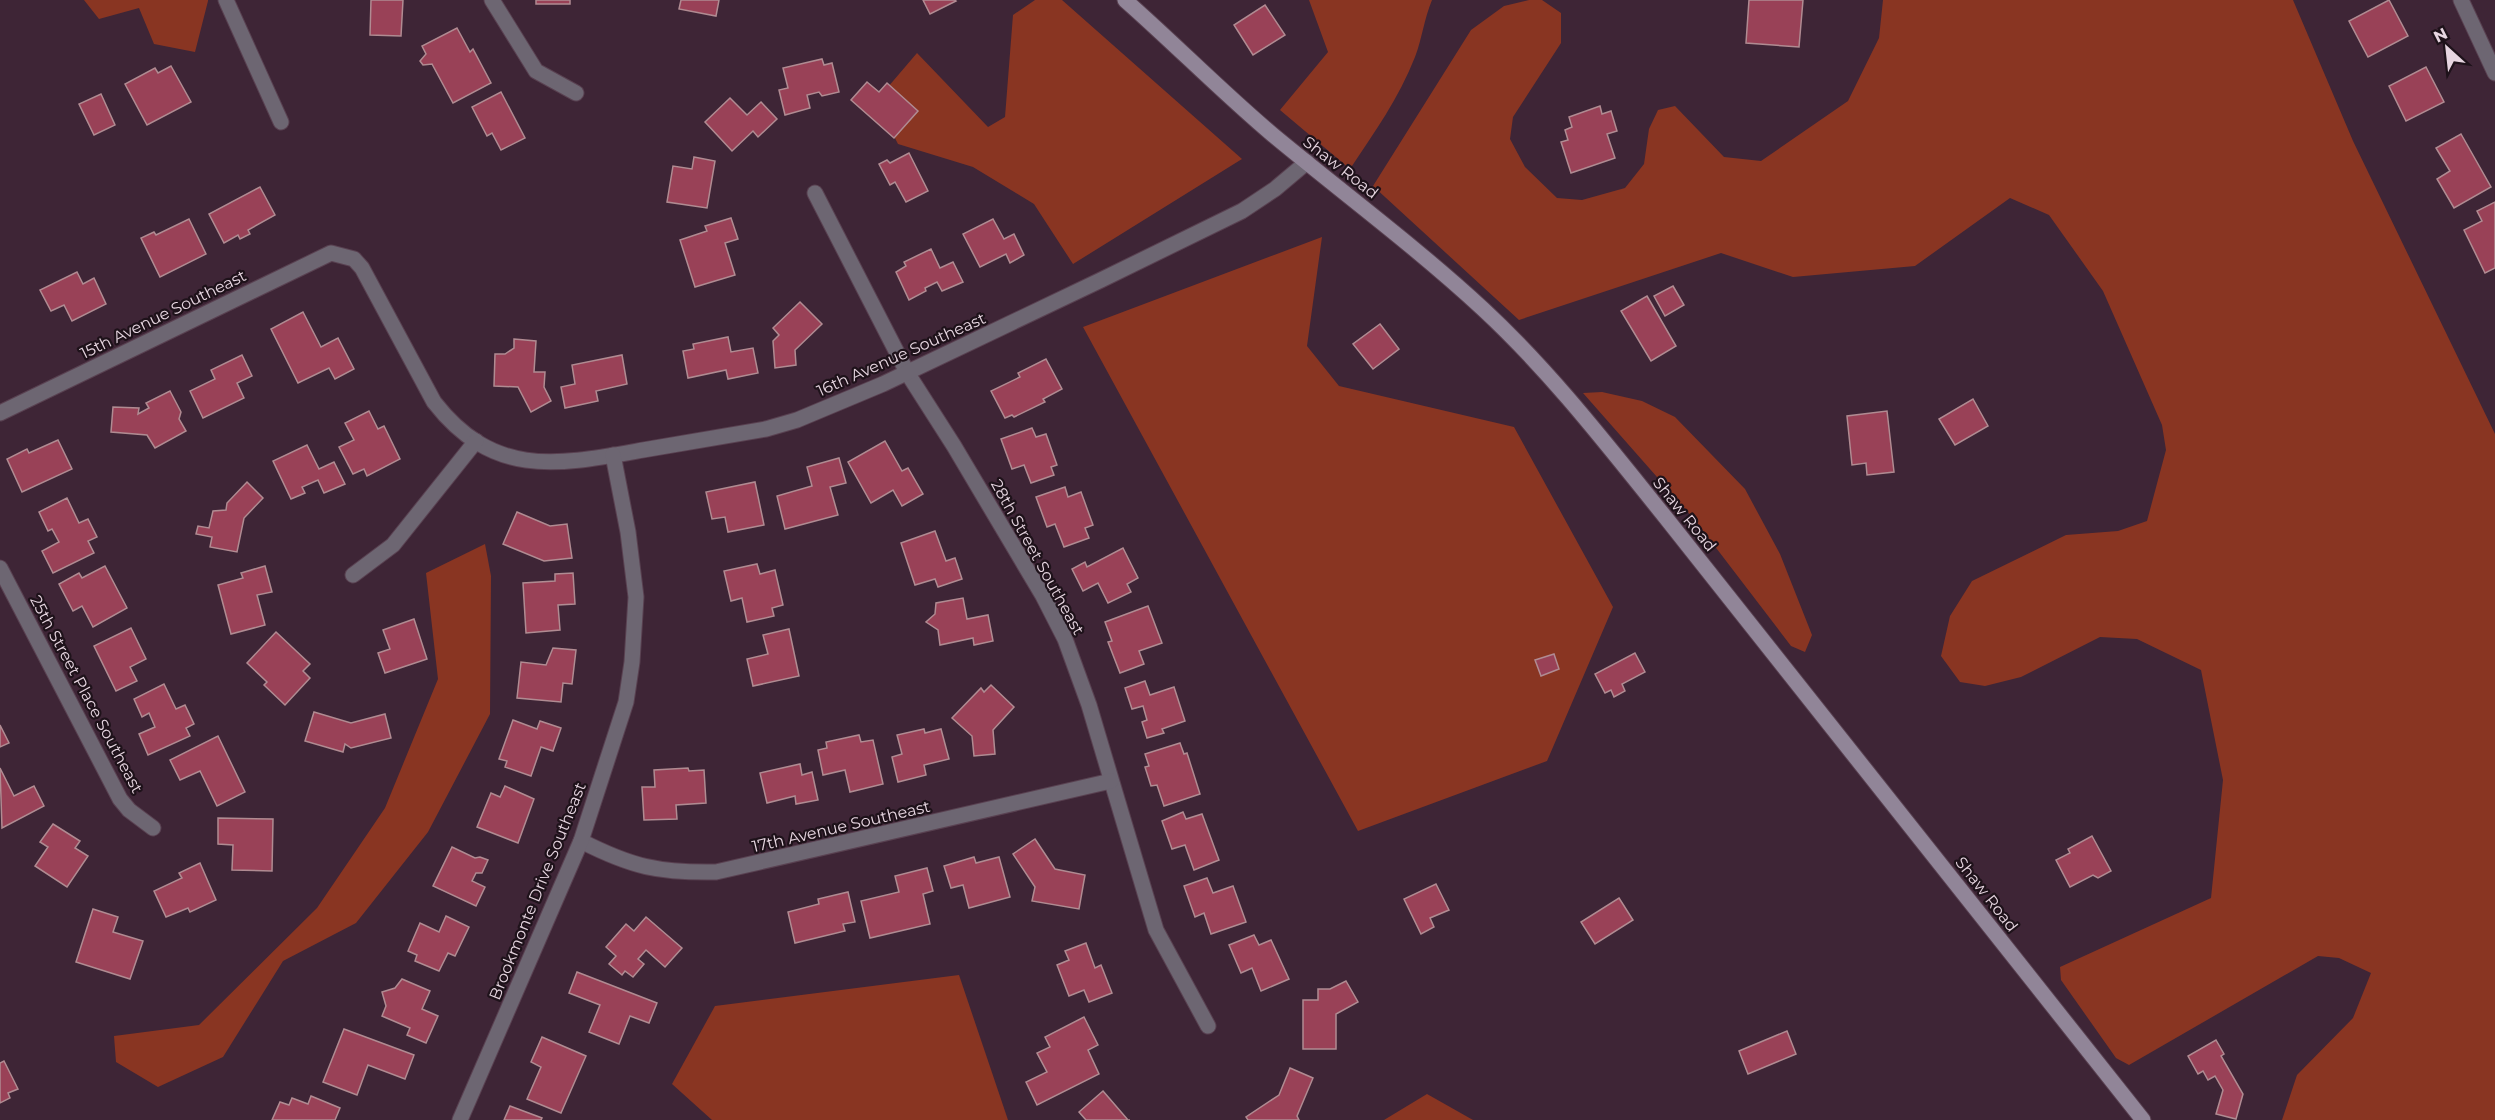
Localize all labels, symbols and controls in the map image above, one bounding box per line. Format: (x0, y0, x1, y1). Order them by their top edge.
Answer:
north arrow (2417, 18, 2477, 78)
text: N (2430, 24, 2450, 46)
street label: Shaw Road (1299, 132, 1382, 203)
street label: 15th Avenue Southeast (77, 266, 250, 363)
street label: 16th Avenue Southeast (814, 308, 989, 400)
street label: Shaw Road (1649, 473, 1720, 555)
street label: 28th Street Southeast (987, 476, 1088, 639)
street label: 25th Street Place Southeast (26, 592, 147, 797)
street label: Brookmonte Drive Southeast (485, 779, 590, 1003)
street label: 17th Avenue Southeast (750, 797, 932, 856)
street label: Shaw Road (1951, 853, 2022, 936)

